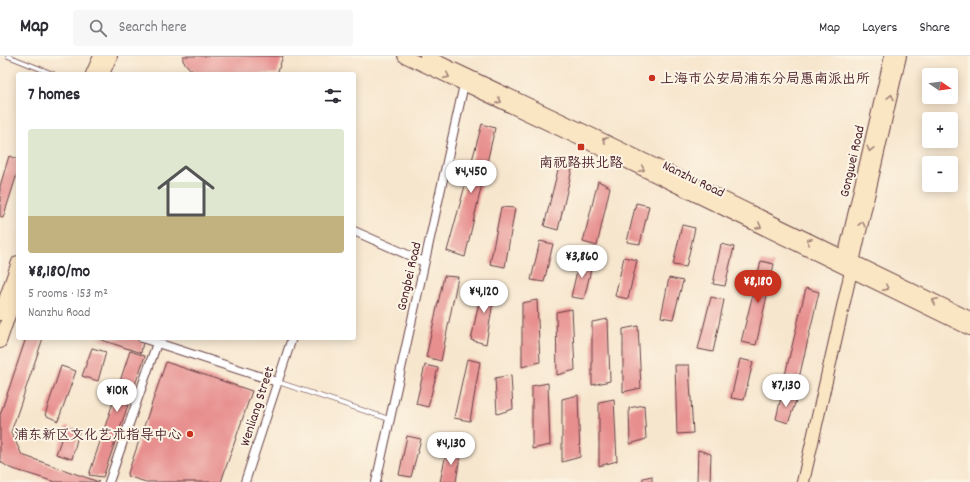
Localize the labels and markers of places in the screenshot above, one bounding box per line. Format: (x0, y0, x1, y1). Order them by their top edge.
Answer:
place label: 上海市公安局浦东分局惠南派出所 (660, 70, 870, 90)
marker: 上海市公安局浦东分局惠南派出所 (647, 73, 657, 83)
marker: 南祝路拱北路 (576, 142, 586, 152)
place label: 南祝路拱北路 (539, 154, 623, 174)
pin: ¥4,450 (438, 160, 504, 194)
pin: ¥3,860 (549, 245, 615, 279)
pin: ¥8,180 (725, 270, 791, 304)
pin: ¥4,120 (451, 280, 517, 314)
pin: ¥7,130 (753, 374, 819, 408)
pin: ¥10K (93, 379, 141, 413)
place label: 浦东新区文化艺术指导中心 (14, 426, 182, 446)
marker: 浦东新区文化艺术指导中心 (185, 429, 195, 439)
pin: ¥4,130 (418, 432, 484, 466)

